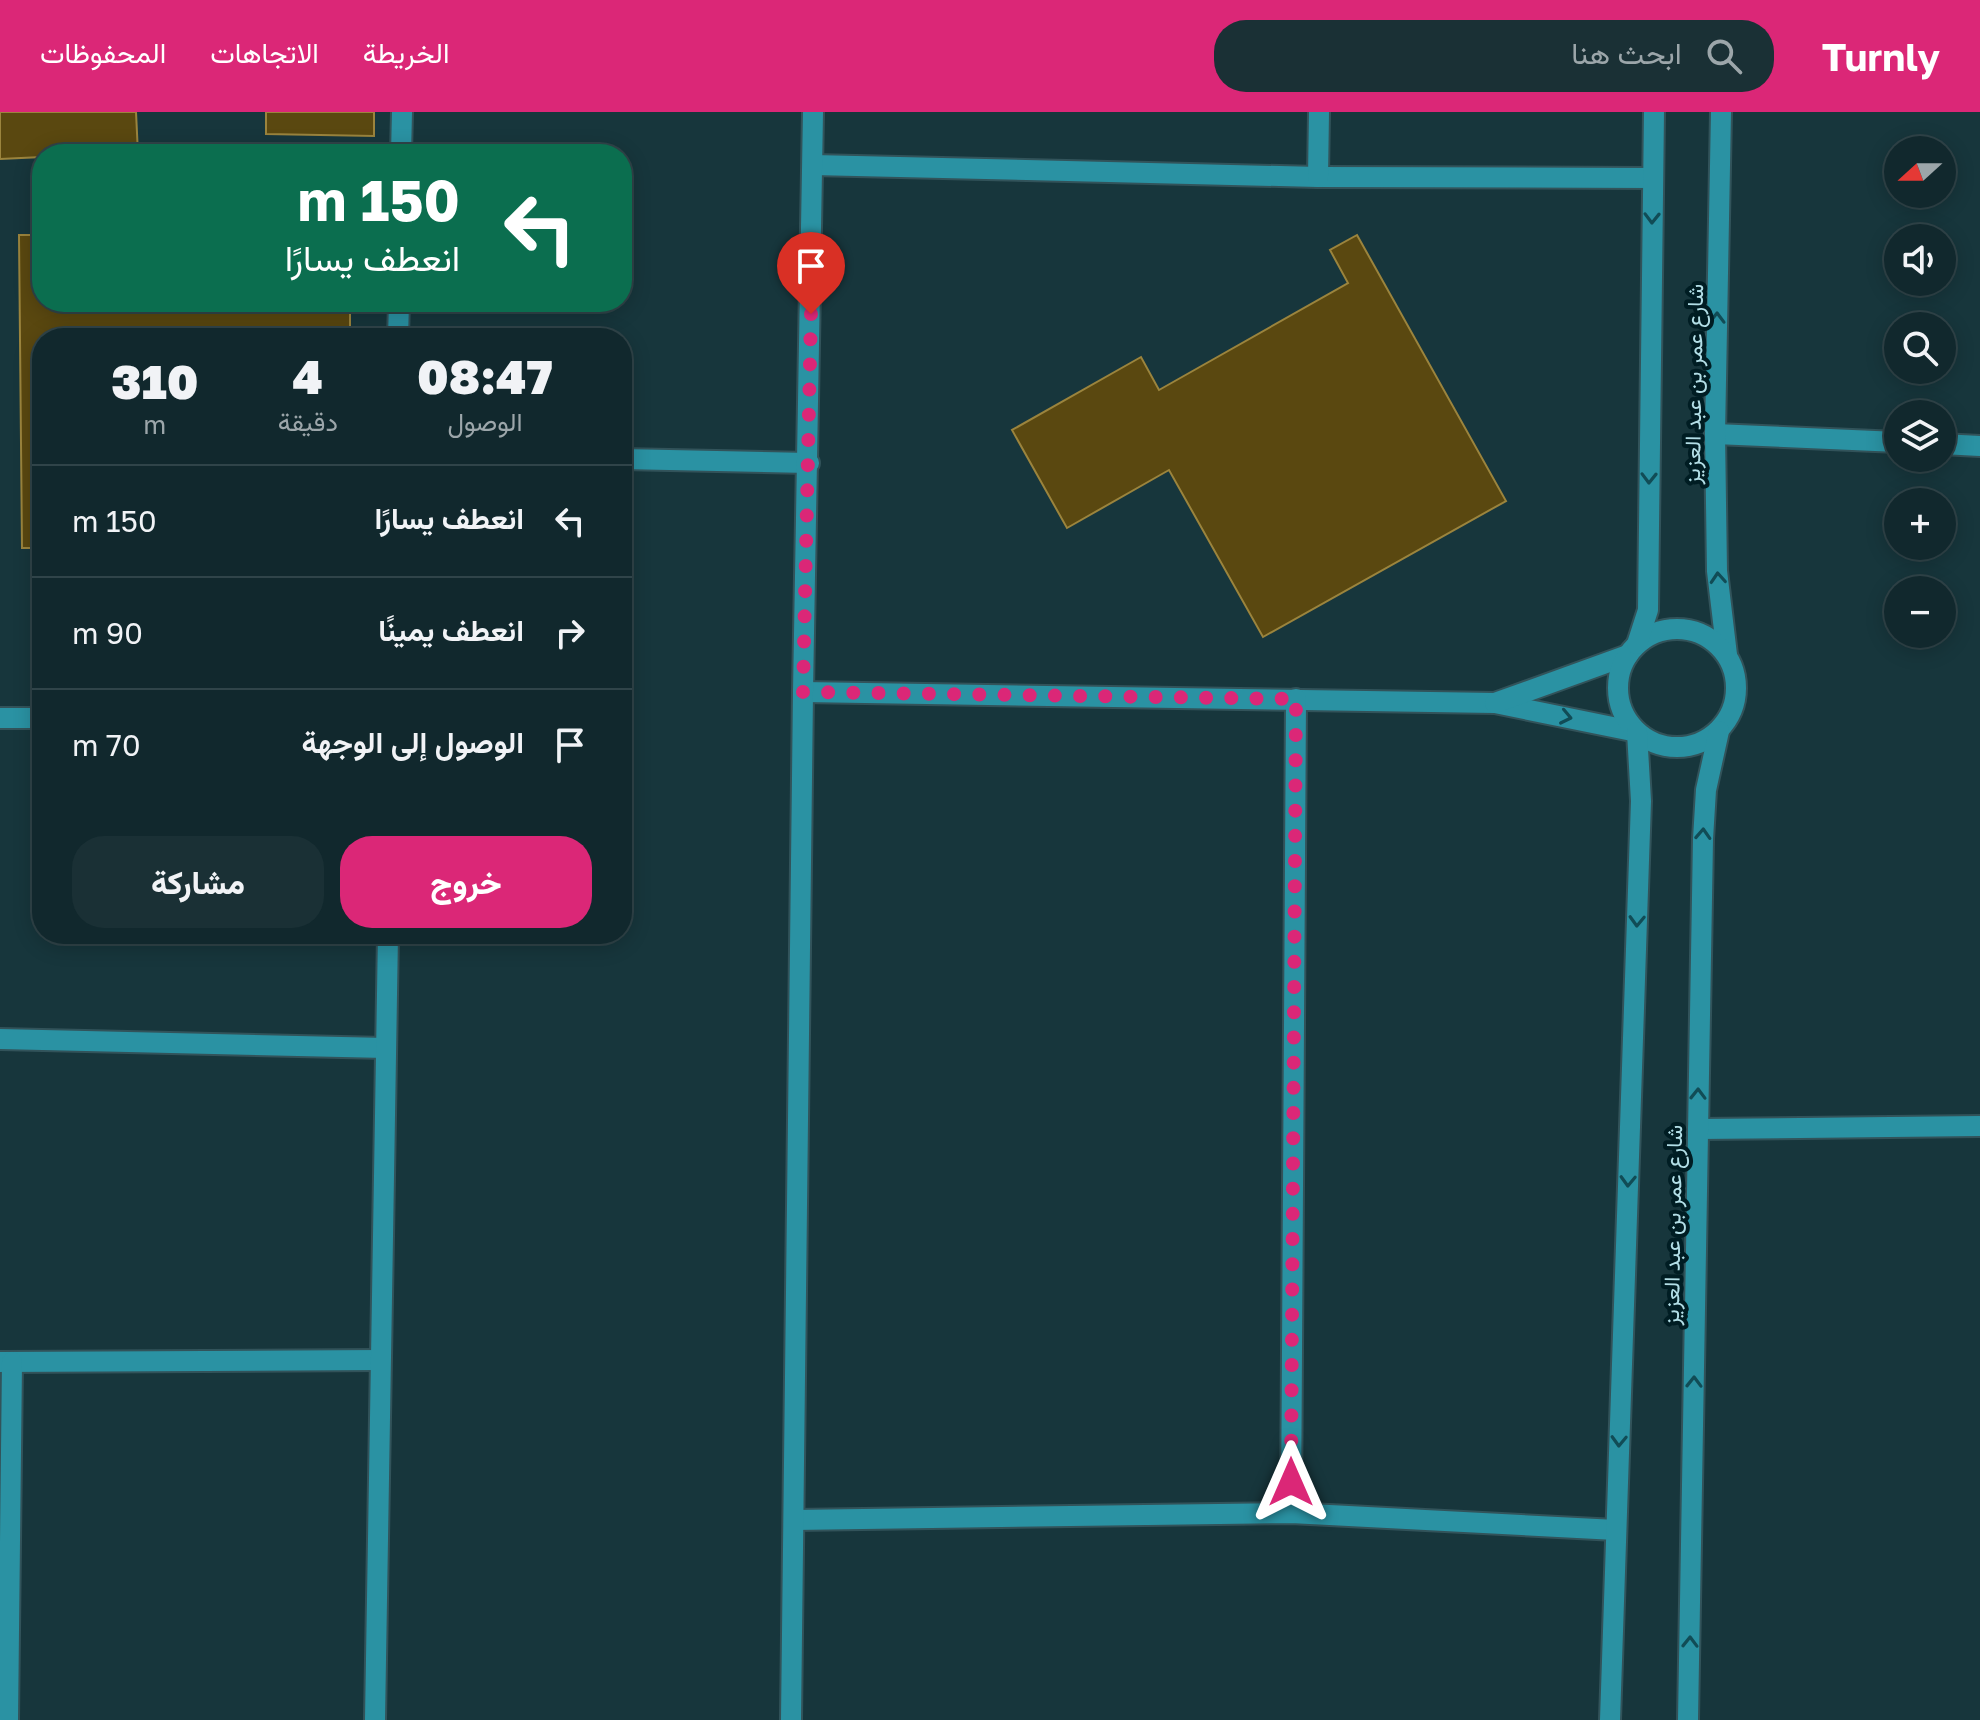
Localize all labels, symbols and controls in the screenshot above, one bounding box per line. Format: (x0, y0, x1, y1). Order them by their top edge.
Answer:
search box (1214, 20, 1774, 92)
icon: search (1702, 34, 1746, 78)
text: Turnly (1822, 34, 1940, 79)
text: ابحث هنا (1571, 35, 1682, 71)
text: المحفوظات (40, 36, 166, 69)
text: الاتجاهات (210, 36, 319, 69)
text: الخريطة (363, 36, 449, 69)
north arrow (1884, 136, 1956, 208)
map controls (1884, 136, 1956, 648)
text: 150 m (298, 166, 460, 233)
icon: left (488, 176, 592, 280)
one-way arrow (1643, 212, 1661, 225)
button: sound (1884, 224, 1956, 296)
pin (777, 232, 845, 314)
text: انعطف يسارًا (285, 236, 460, 279)
icon: arrive (789, 244, 833, 288)
street label: شارع عمر بن عبد العزيز (1678, 283, 1710, 486)
one-way arrow (1709, 311, 1726, 324)
button: search (1884, 312, 1956, 384)
text: 4 (293, 347, 323, 405)
text: 08:47 (417, 347, 553, 405)
text: 310 (111, 352, 199, 410)
button: layers (1884, 400, 1956, 472)
text: دقيقة (278, 406, 338, 437)
text: الوصول (447, 406, 522, 437)
text: m (143, 409, 166, 440)
one-way arrow (1641, 472, 1658, 485)
button: + (1884, 488, 1956, 560)
icon: left (548, 499, 592, 543)
text: انعطف يسارًا (375, 500, 524, 536)
text: 150 m (72, 503, 157, 539)
one-way arrow (1710, 571, 1727, 584)
button: − (1884, 576, 1956, 648)
icon: right (548, 611, 592, 655)
text: انعطف يمينًا (378, 612, 524, 648)
text: 90 m (72, 615, 143, 651)
one-way arrow (1559, 707, 1573, 724)
icon: arrive (548, 723, 592, 767)
text: الوصول إلى الوجهة (302, 724, 524, 760)
text: 70 m (72, 727, 141, 763)
one-way arrow (1695, 827, 1712, 840)
button: مشاركة (72, 836, 324, 928)
button: خروج (340, 836, 592, 928)
one-way arrow (1629, 915, 1646, 928)
one-way arrow (1690, 1087, 1707, 1100)
street label: شارع عمر بن عبد العزيز (1657, 1124, 1689, 1327)
one-way arrow (1619, 1175, 1636, 1188)
one-way arrow (1685, 1375, 1703, 1388)
one-way arrow (1610, 1435, 1627, 1448)
position arrow (1249, 1440, 1333, 1524)
one-way arrow (1681, 1635, 1698, 1648)

